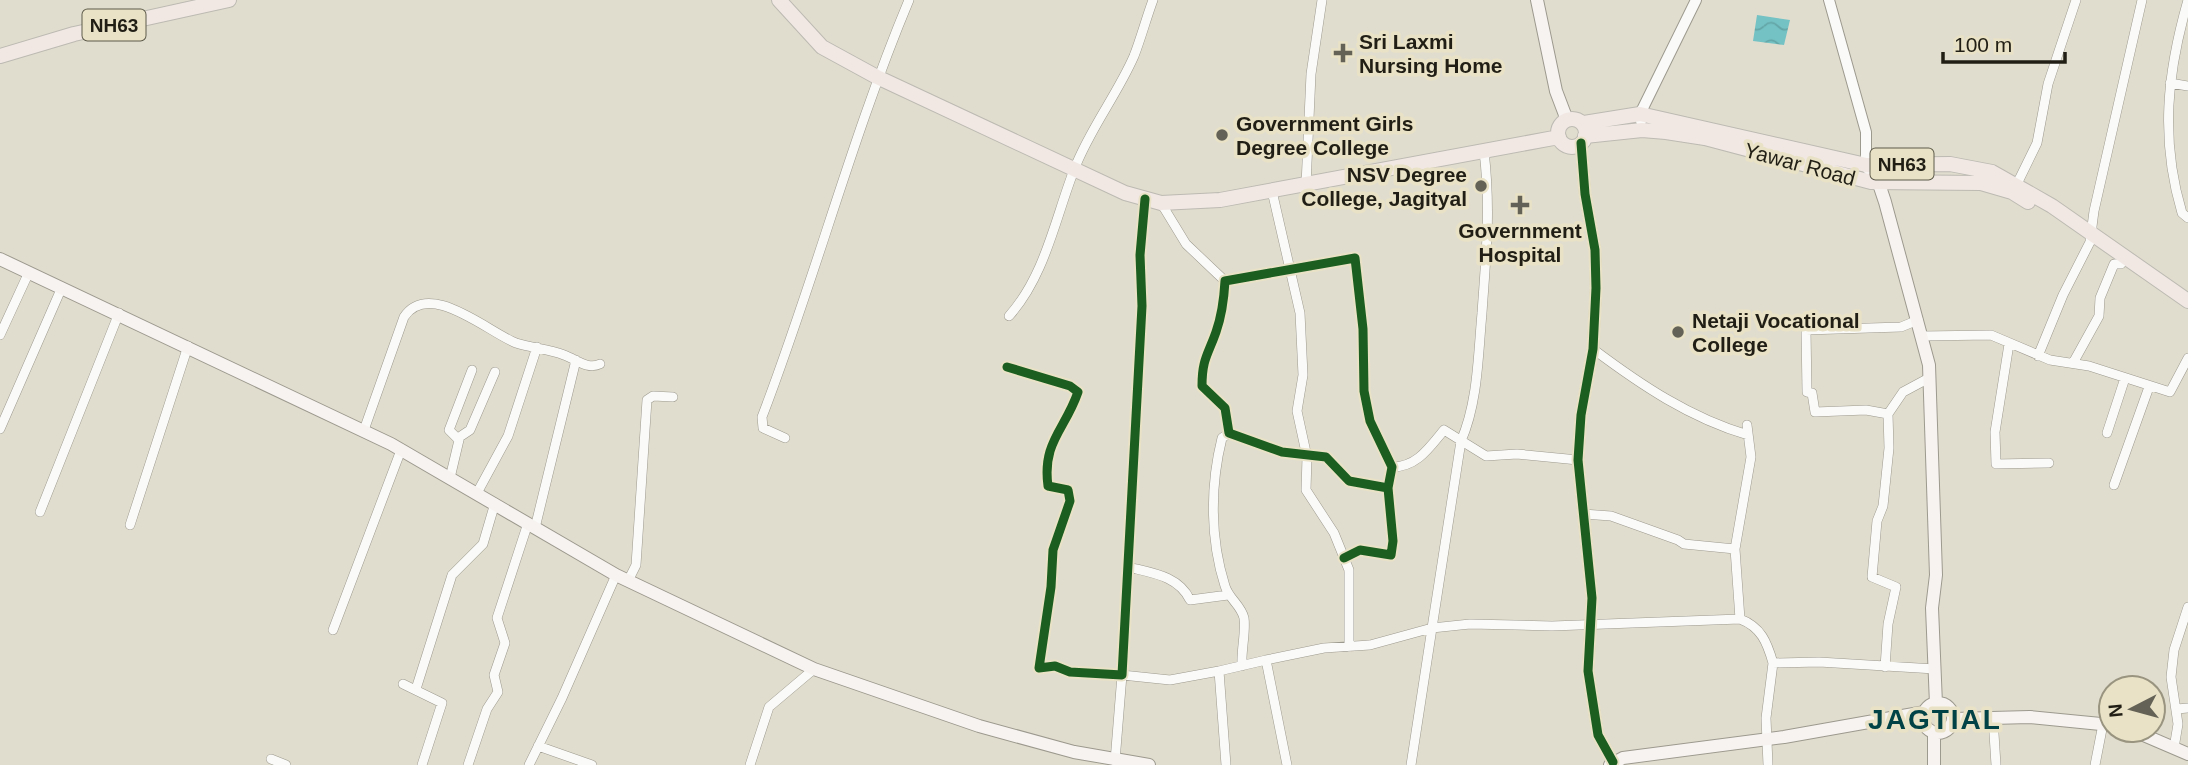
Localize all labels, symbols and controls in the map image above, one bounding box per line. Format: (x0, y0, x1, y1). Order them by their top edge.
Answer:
road number: NH63 (82, 10, 146, 41)
scale bar (1943, 21, 2066, 65)
place label: Sri Laxmi Nursing Home (1359, 30, 1503, 77)
text: 100 m (1954, 33, 2012, 56)
marker: Sri Laxmi Nursing Home (1333, 43, 1353, 63)
place label: Government Girls Degree College (1236, 112, 1413, 159)
marker: Government Girls Degree College (1214, 127, 1230, 143)
street label: Yawar Road (1742, 138, 1858, 190)
road number: NH63 (1870, 148, 1934, 180)
place label: NSV Degree College, Jagityal (1301, 163, 1467, 210)
marker: NSV Degree College, Jagityal (1473, 178, 1489, 194)
marker: Government Hospital (1510, 195, 1530, 215)
place label: Government Hospital (1458, 219, 1582, 266)
place label: Netaji Vocational College (1692, 309, 1860, 356)
marker: Netaji Vocational College (1670, 324, 1686, 340)
north arrow (2097, 674, 2167, 744)
text: N (2104, 703, 2127, 719)
district label: JAGTIAL (1868, 704, 2002, 735)

